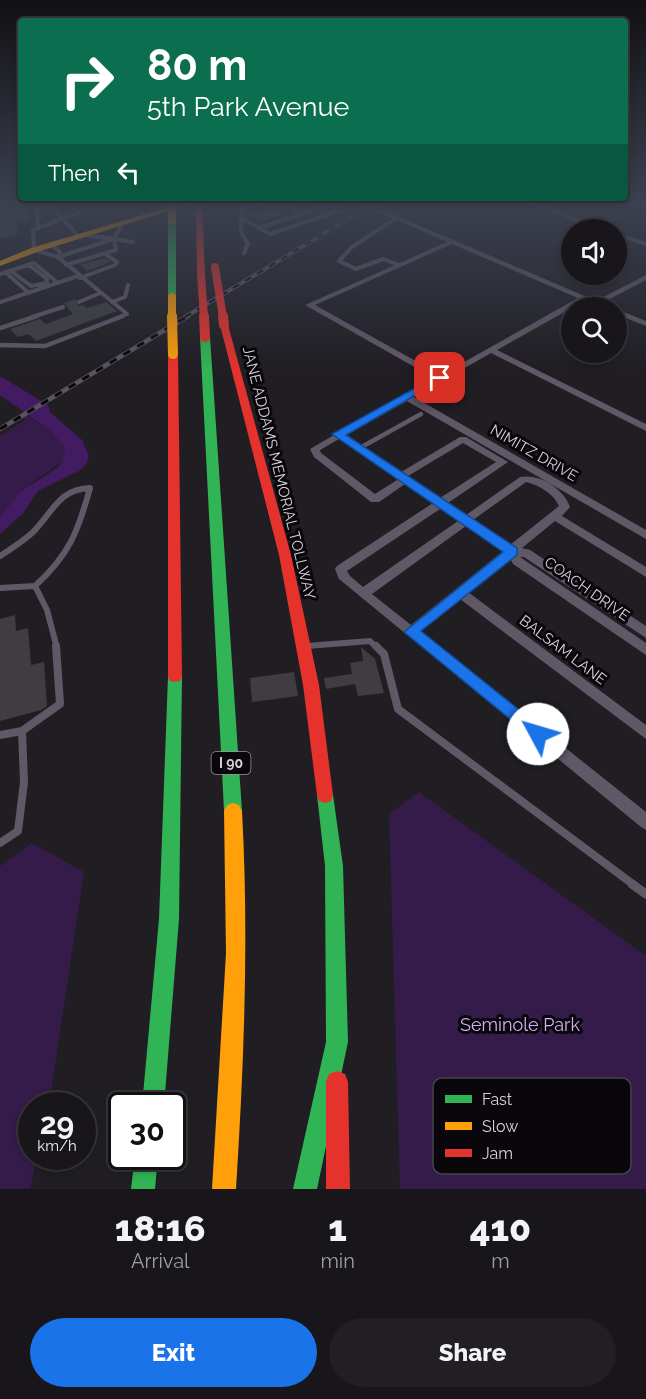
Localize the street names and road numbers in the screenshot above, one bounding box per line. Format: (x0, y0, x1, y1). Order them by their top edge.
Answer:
street label: JANE ADDAMS MEMORIAL TOLLWAY (239, 345, 319, 602)
street label: NIMITZ DRIVE (487, 421, 581, 485)
street label: COACH DRIVE (541, 553, 633, 625)
street label: BALSAM LANE (516, 611, 610, 689)
road number: I 90 (212, 752, 250, 774)

